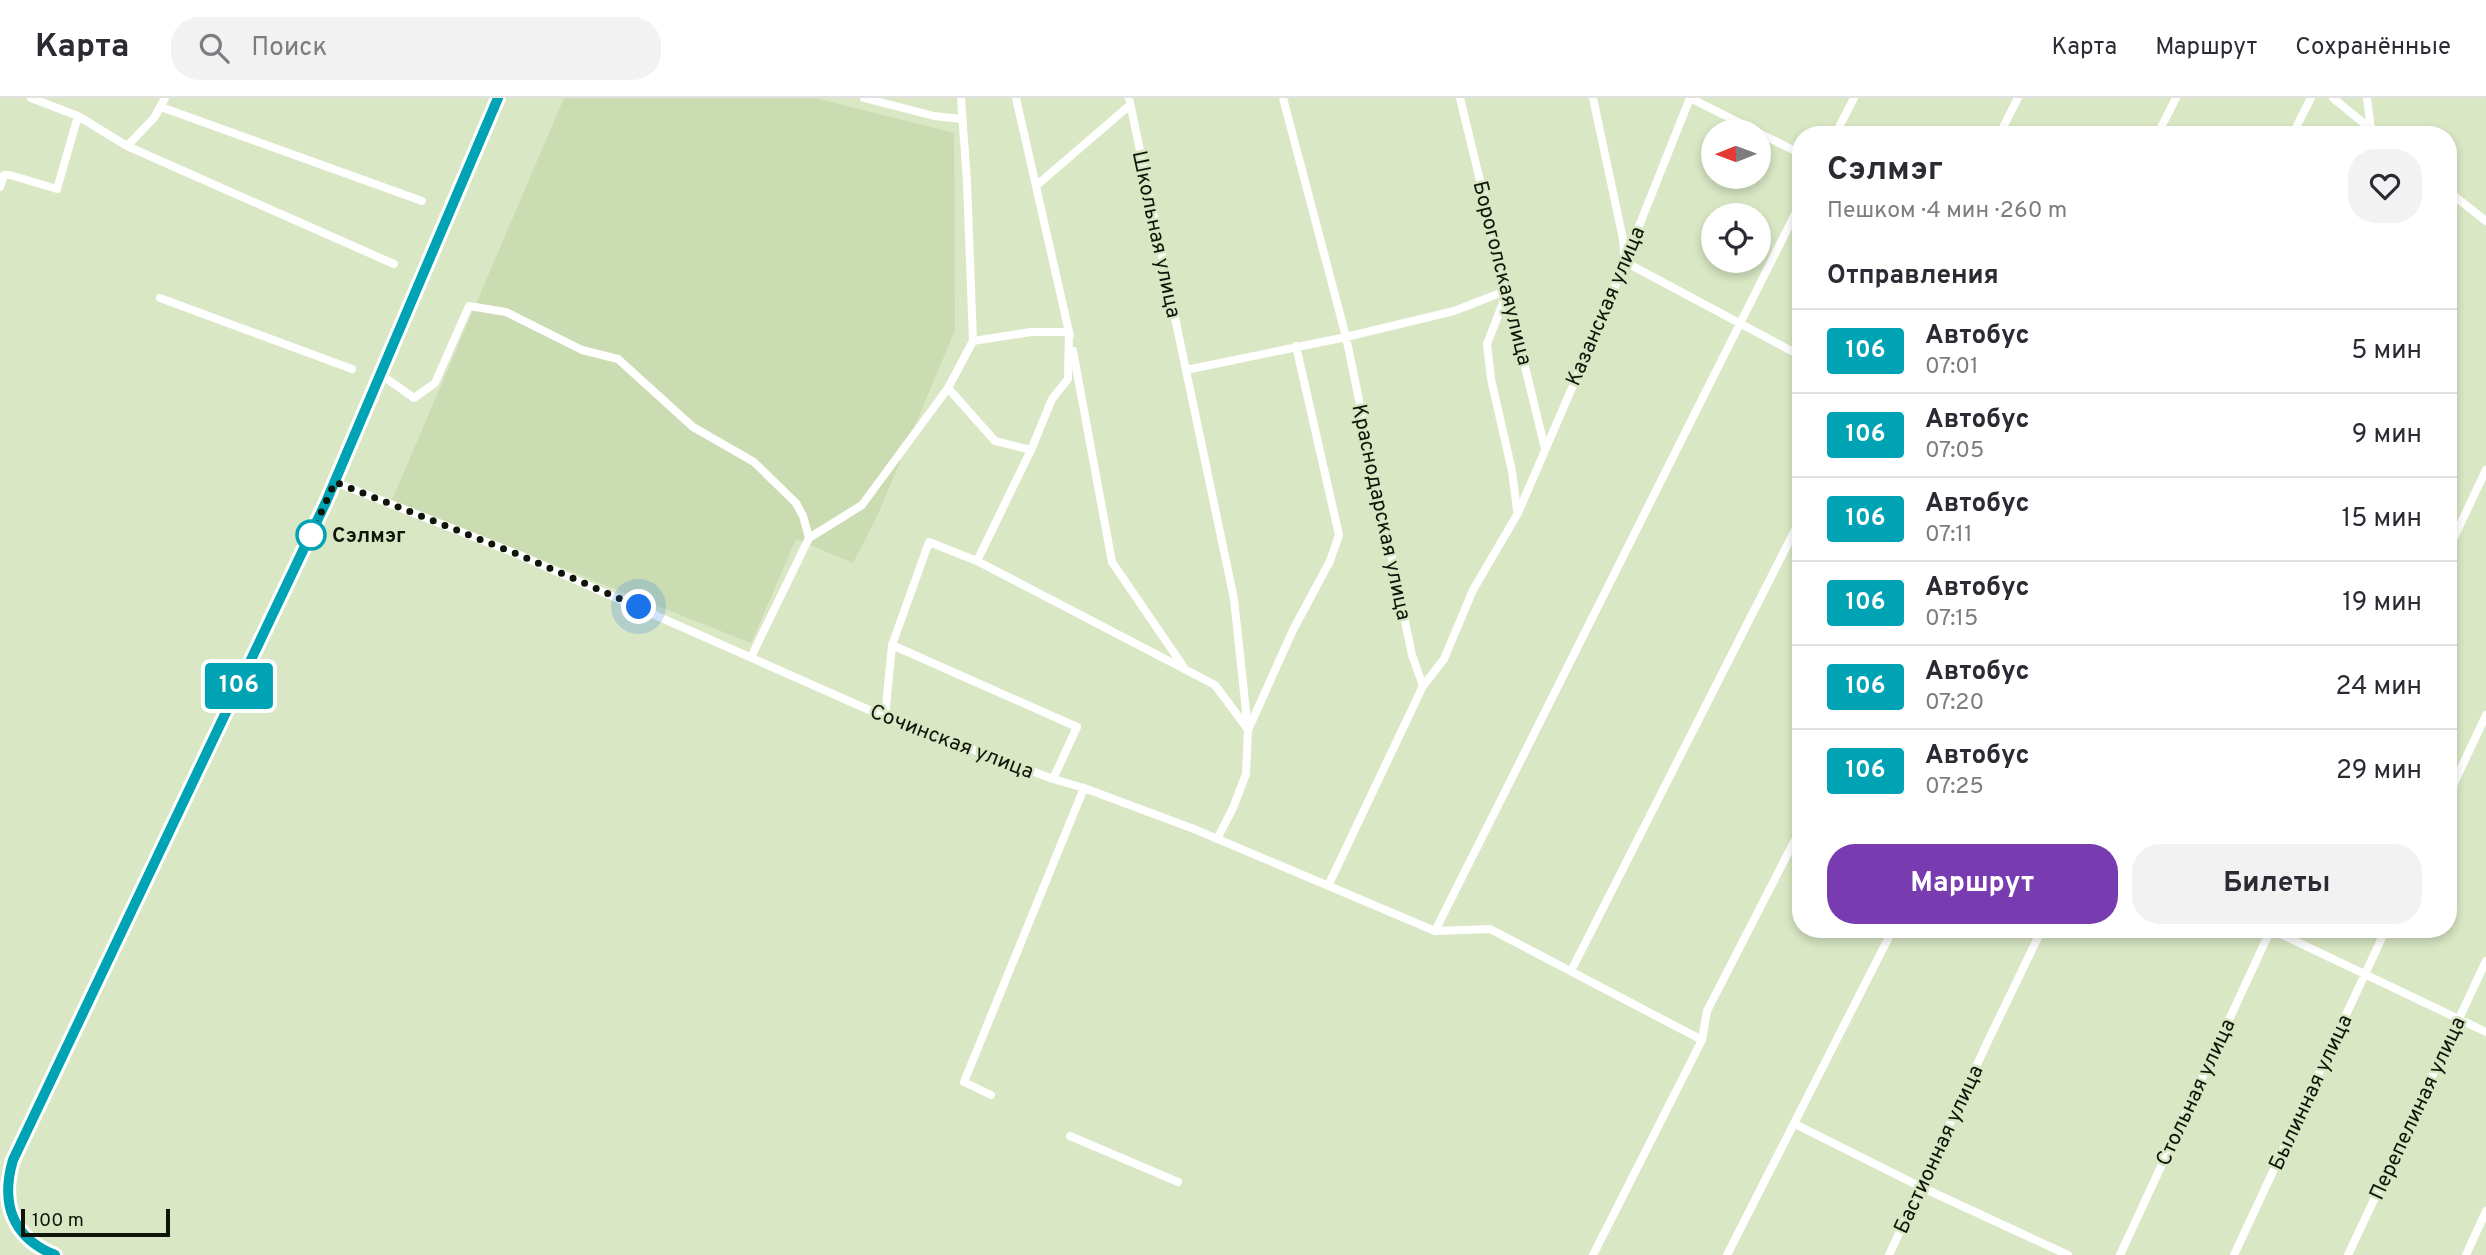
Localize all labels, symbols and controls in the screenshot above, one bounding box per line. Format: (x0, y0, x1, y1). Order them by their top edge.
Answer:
search box (171, 17, 661, 80)
text: Карта (35, 27, 129, 69)
icon: search (195, 29, 233, 67)
text: Поиск (251, 32, 327, 65)
text: Карта (2051, 33, 2117, 63)
text: Маршрут (2155, 33, 2257, 63)
text: Сохранённые (2295, 33, 2451, 63)
north arrow (1701, 119, 1771, 189)
map controls (1701, 119, 1771, 273)
street label: Школьная улица (1125, 148, 1186, 320)
button: heart (2348, 149, 2422, 223)
text: Сэлмэг (1827, 150, 1943, 192)
street label: Бороголскаяулица (1466, 178, 1538, 368)
text: Пешком · 4 мин · 260 m (1827, 197, 2067, 226)
button: locate (1701, 203, 1771, 273)
street label: Казанская улица (1561, 223, 1652, 390)
text: Отправления (1827, 260, 1999, 293)
text: Автобус (1925, 320, 2030, 353)
text: 5 мин (2351, 335, 2422, 368)
text: 106 (1845, 336, 1886, 366)
text: 07:01 (1925, 353, 1979, 382)
street label: Краснодарская улица (1344, 402, 1417, 623)
text: Автобус (1925, 404, 2030, 437)
text: 9 мин (2352, 419, 2422, 452)
text: 106 (1845, 420, 1886, 450)
text: 07:05 (1925, 437, 1984, 466)
text: Автобус (1925, 488, 2030, 521)
text: 15 мин (2342, 503, 2422, 536)
text: 106 (1845, 504, 1886, 534)
marker: Сэлмэг (296, 520, 326, 550)
text: 07:11 (1925, 521, 1973, 550)
place label: Сэлмэг (332, 523, 406, 550)
text: Автобус (1925, 572, 2030, 605)
text: 19 мин (2342, 587, 2422, 620)
text: 106 (1845, 588, 1886, 618)
your location (621, 589, 656, 624)
text: 07:15 (1925, 605, 1978, 634)
text: Автобус (1925, 656, 2030, 689)
line badge: 106 (199, 663, 279, 709)
text: 106 (219, 671, 259, 701)
text: 24 мин (2336, 671, 2422, 704)
text: 106 (1845, 672, 1886, 702)
text: 07:20 (1925, 689, 1984, 718)
street label: Сочинская улица (866, 699, 1037, 786)
text: Автобус (1925, 740, 2030, 773)
text: 29 мин (2336, 755, 2422, 788)
text: 106 (1845, 756, 1886, 786)
text: 07:25 (1925, 773, 1984, 802)
button: Маршрут (1827, 844, 2118, 924)
button: Билеты (2132, 844, 2422, 924)
street label: Былинная улица (2263, 1010, 2359, 1175)
street label: Перепелиная улица (2364, 1013, 2473, 1205)
street label: Стольная улица (2150, 1015, 2242, 1171)
street label: Бастионная улица (1888, 1061, 1990, 1238)
scale bar (21, 1206, 170, 1238)
text: 100 m (32, 1209, 84, 1233)

